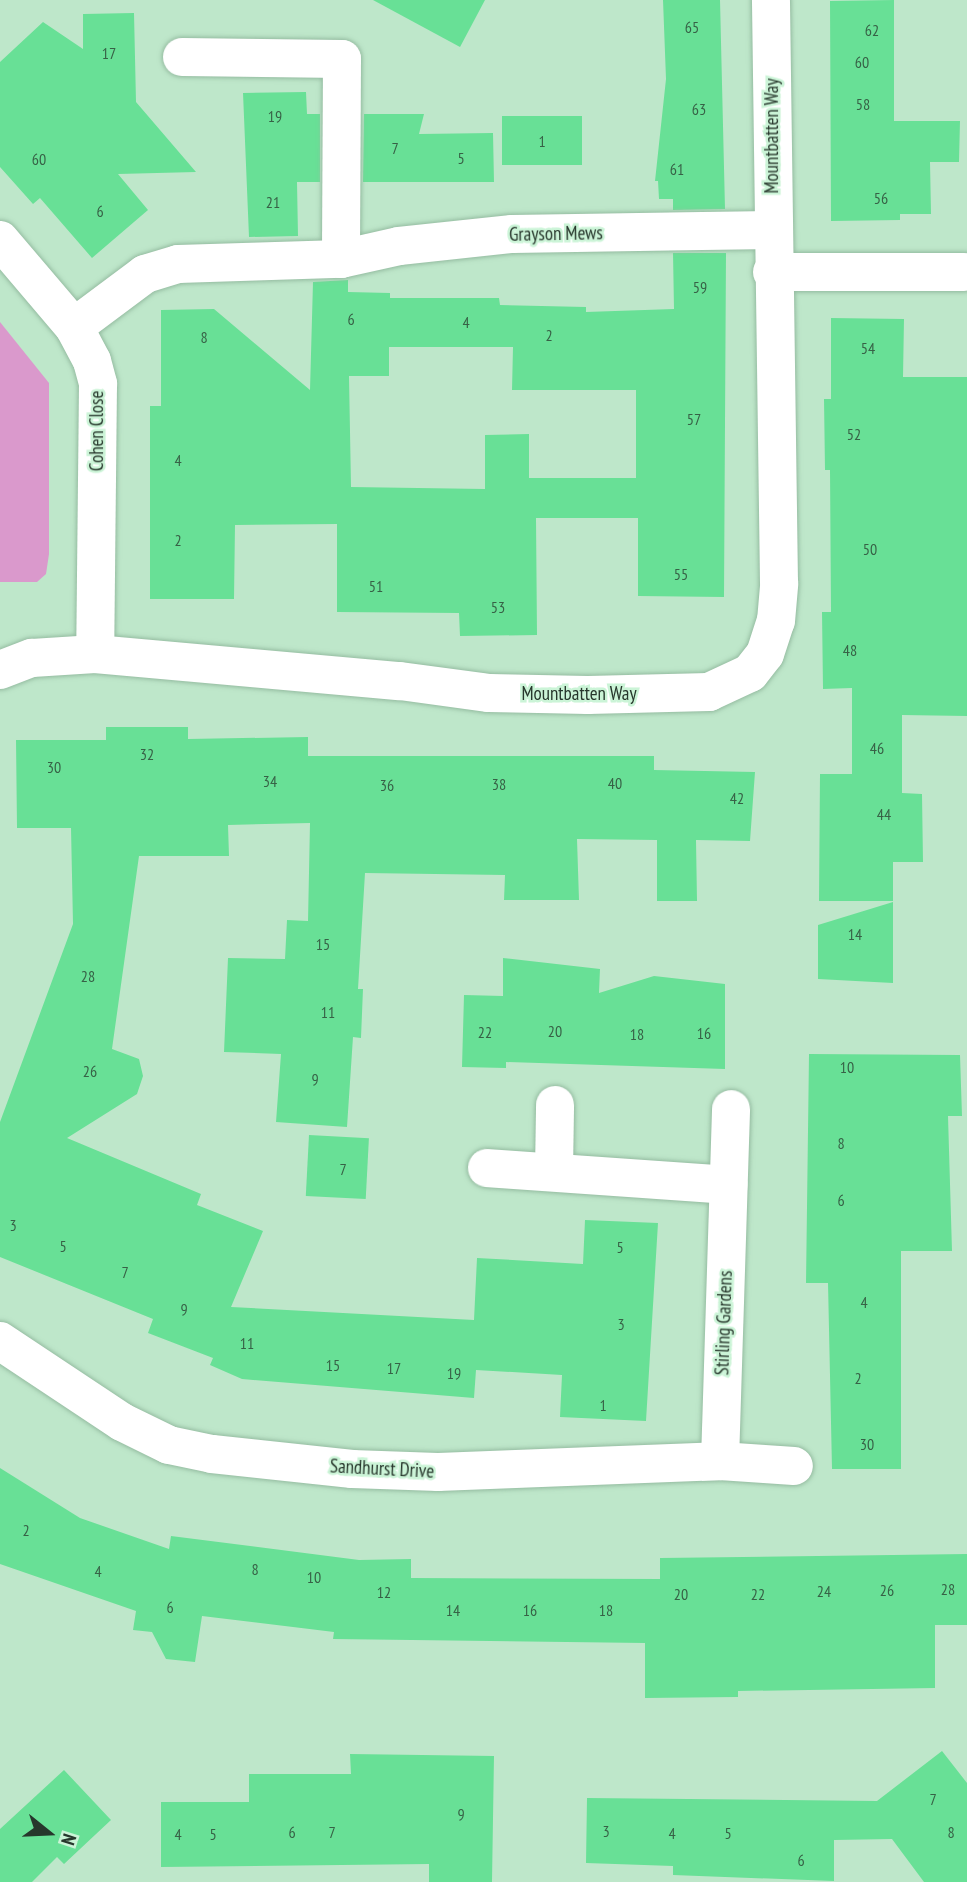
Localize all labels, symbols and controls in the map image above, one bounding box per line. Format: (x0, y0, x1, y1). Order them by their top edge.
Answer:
house number: 65 (685, 17, 699, 37)
house number: 62 (865, 20, 879, 40)
house number: 17 (102, 43, 116, 63)
house number: 60 (855, 52, 869, 72)
street label: Mountbatten Way (761, 78, 783, 194)
house number: 58 (856, 94, 870, 114)
house number: 63 (692, 99, 706, 119)
house number: 19 (268, 106, 282, 126)
house number: 1 (538, 131, 546, 151)
house number: 7 (391, 138, 399, 158)
house number: 5 (457, 148, 465, 168)
house number: 60 (32, 149, 46, 169)
house number: 61 (670, 159, 684, 179)
house number: 56 (874, 188, 888, 208)
house number: 21 (266, 192, 280, 212)
house number: 6 (96, 201, 104, 221)
street label: Grayson Mews (509, 222, 603, 246)
house number: 59 (693, 277, 707, 297)
house number: 6 (347, 309, 355, 329)
house number: 4 (462, 312, 470, 332)
house number: 2 (545, 325, 553, 345)
house number: 8 (200, 327, 208, 347)
house number: 54 (861, 338, 875, 358)
street label: Cohen Close (86, 391, 108, 471)
house number: 57 (687, 409, 701, 429)
house number: 52 (847, 424, 861, 444)
house number: 4 (174, 450, 182, 470)
house number: 2 (174, 530, 182, 550)
house number: 50 (863, 539, 877, 559)
house number: 55 (674, 564, 688, 584)
house number: 51 (369, 576, 383, 596)
house number: 53 (491, 597, 505, 617)
house number: 48 (843, 640, 857, 660)
street label: Mountbatten Way (521, 683, 637, 705)
house number: 46 (870, 738, 884, 758)
house number: 32 (140, 744, 154, 764)
house number: 30 (47, 757, 61, 777)
house number: 34 (263, 771, 277, 791)
house number: 40 (608, 773, 622, 793)
house number: 38 (492, 774, 506, 794)
house number: 36 (380, 775, 394, 795)
house number: 42 (730, 788, 744, 808)
house number: 44 (877, 804, 891, 824)
house number: 14 (848, 924, 862, 944)
house number: 15 (316, 934, 330, 954)
house number: 28 (81, 966, 95, 986)
house number: 11 (321, 1002, 335, 1022)
house number: 20 (548, 1021, 562, 1041)
house number: 22 (478, 1022, 492, 1042)
house number: 16 (697, 1023, 711, 1043)
house number: 18 (630, 1024, 644, 1044)
house number: 10 (840, 1057, 854, 1077)
house number: 26 (83, 1061, 97, 1081)
house number: 9 (311, 1069, 319, 1089)
house number: 8 (837, 1133, 845, 1153)
house number: 7 (339, 1159, 347, 1179)
house number: 6 (837, 1190, 845, 1210)
house number: 3 (9, 1215, 17, 1235)
house number: 5 (59, 1236, 67, 1256)
house number: 5 (616, 1237, 624, 1257)
house number: 7 (121, 1262, 129, 1282)
street label: Stirling Gardens (711, 1270, 737, 1376)
house number: 4 (860, 1292, 868, 1312)
house number: 9 (180, 1299, 188, 1319)
house number: 3 (617, 1314, 625, 1334)
house number: 11 (240, 1333, 254, 1353)
house number: 15 (326, 1355, 340, 1375)
house number: 17 (387, 1358, 401, 1378)
house number: 19 (447, 1363, 461, 1383)
house number: 2 (854, 1368, 862, 1388)
house number: 1 (599, 1395, 607, 1415)
house number: 30 (860, 1434, 874, 1454)
street label: Sandhurst Drive (329, 1455, 435, 1483)
house number: 2 (22, 1520, 30, 1540)
house number: 8 (251, 1559, 259, 1579)
house number: 4 (94, 1561, 102, 1581)
house number: 10 (307, 1567, 321, 1587)
house number: 28 (941, 1579, 955, 1599)
house number: 26 (880, 1580, 894, 1600)
house number: 24 (817, 1581, 831, 1601)
house number: 12 (377, 1582, 391, 1602)
house number: 20 (674, 1584, 688, 1604)
house number: 22 (751, 1584, 765, 1604)
house number: 6 (166, 1597, 174, 1617)
house number: 14 (446, 1600, 460, 1620)
house number: 16 (523, 1600, 537, 1620)
house number: 18 (599, 1600, 613, 1620)
house number: 7 (929, 1789, 937, 1809)
north arrow (14, 1798, 84, 1868)
house number: 9 (457, 1804, 465, 1824)
house number: 3 (602, 1821, 610, 1841)
house number: 6 (288, 1822, 296, 1842)
house number: 7 (328, 1822, 336, 1842)
house number: 8 (947, 1822, 955, 1842)
house number: 4 (668, 1823, 676, 1843)
house number: 5 (724, 1823, 732, 1843)
house number: 4 (174, 1824, 182, 1844)
house number: 5 (209, 1824, 217, 1844)
text: N (56, 1831, 82, 1848)
house number: 6 (797, 1850, 805, 1870)

